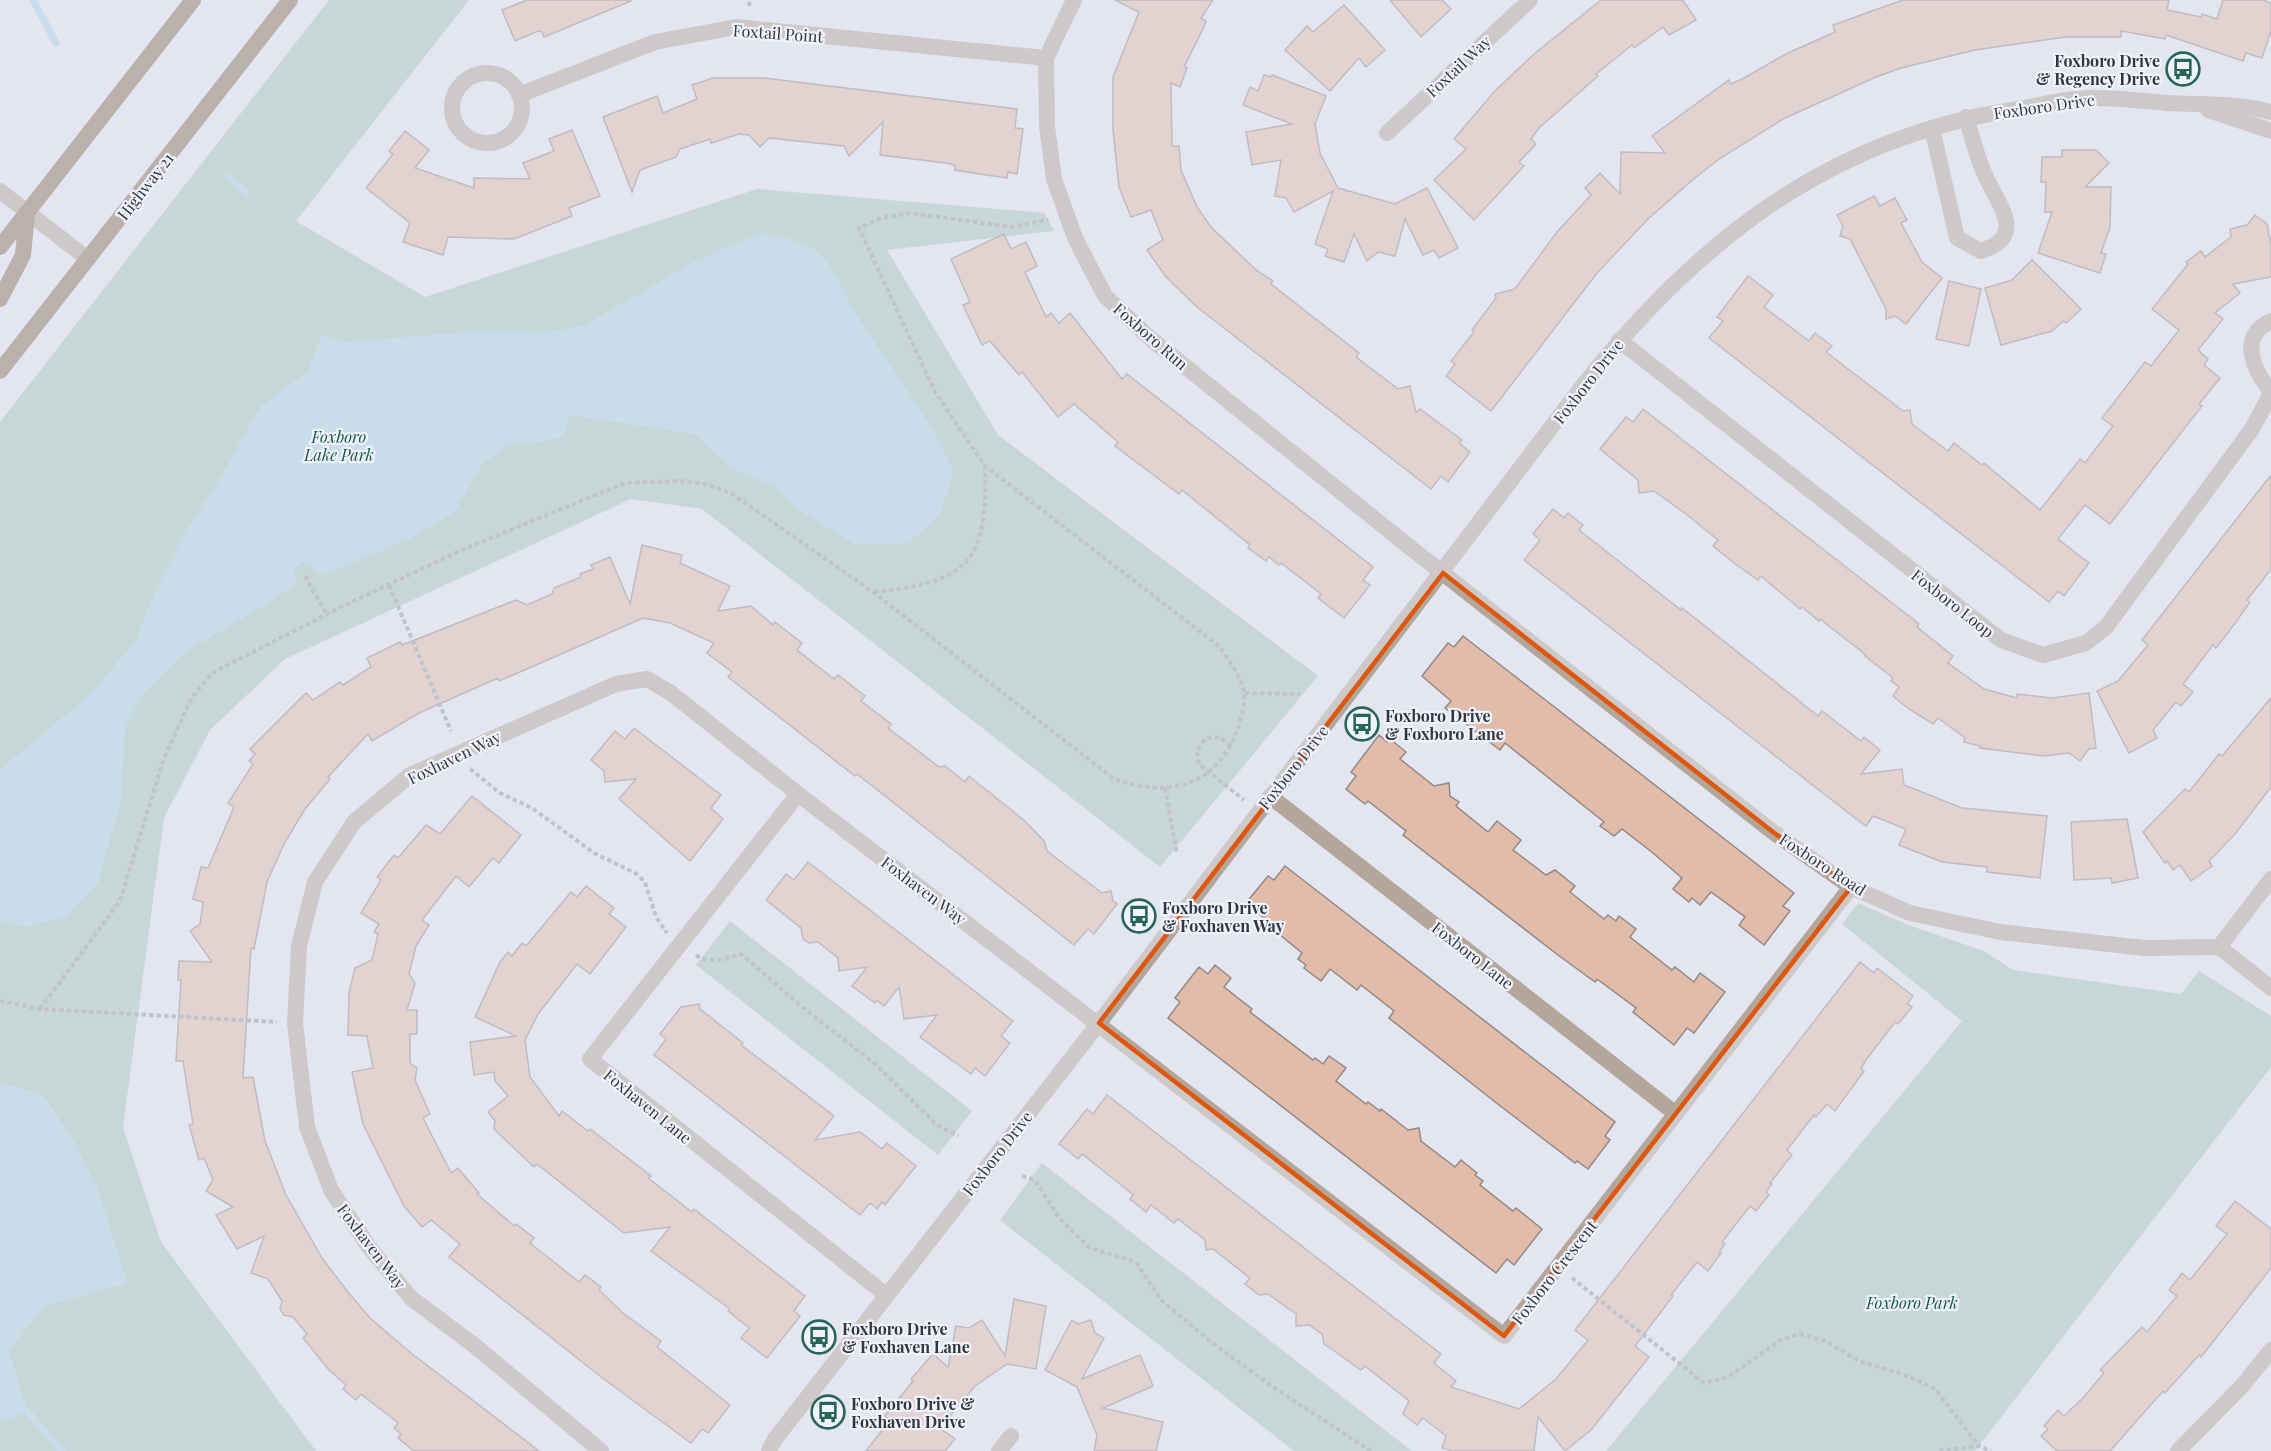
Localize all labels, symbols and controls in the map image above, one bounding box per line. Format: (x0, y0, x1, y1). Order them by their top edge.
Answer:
street label: Foxtail Point (732, 19, 824, 47)
street label: Foxtail Way (1421, 31, 1495, 101)
place label: Foxboro Drive & Regency Drive (2036, 50, 2160, 89)
bus stop icon: Foxboro Drive & Regency Drive (2165, 51, 2201, 87)
street label: Foxboro Drive (1992, 89, 2096, 123)
street label: Highway 21 (112, 148, 178, 224)
street label: Foxboro Run (1109, 298, 1193, 374)
street label: Foxboro Drive (1548, 334, 1628, 428)
park label: Foxboro Lake Park (303, 426, 374, 465)
street label: Foxboro Loop (1907, 564, 1999, 642)
place label: Foxboro Drive & Foxboro Lane (1385, 705, 1504, 744)
bus stop icon: Foxboro Drive & Foxboro Lane (1344, 706, 1380, 742)
street label: Foxboro Drive (1253, 720, 1333, 814)
street label: Foxhaven Way (404, 725, 504, 789)
street label: Foxboro Road (1776, 828, 1870, 900)
street label: Foxhaven Way (877, 851, 971, 929)
place label: Foxboro Drive & Foxhaven Way (1162, 897, 1285, 936)
bus stop icon: Foxboro Drive & Foxhaven Way (1121, 898, 1157, 934)
street label: Foxboro Lane (1428, 917, 1518, 993)
street label: Foxhaven Lane (600, 1064, 696, 1148)
street label: Foxboro Drive (957, 1106, 1037, 1200)
street label: Foxhaven Way (333, 1199, 411, 1293)
street label: Foxboro Crescent (1507, 1215, 1602, 1329)
park label: Foxboro Park (1865, 1292, 1958, 1313)
place label: Foxboro Drive & Foxhaven Lane (842, 1318, 970, 1357)
bus stop icon: Foxboro Drive & Foxhaven Lane (801, 1319, 837, 1355)
place label: Foxboro Drive & Foxhaven Drive (851, 1393, 975, 1432)
bus stop icon: Foxboro Drive & Foxhaven Drive (810, 1394, 846, 1430)

